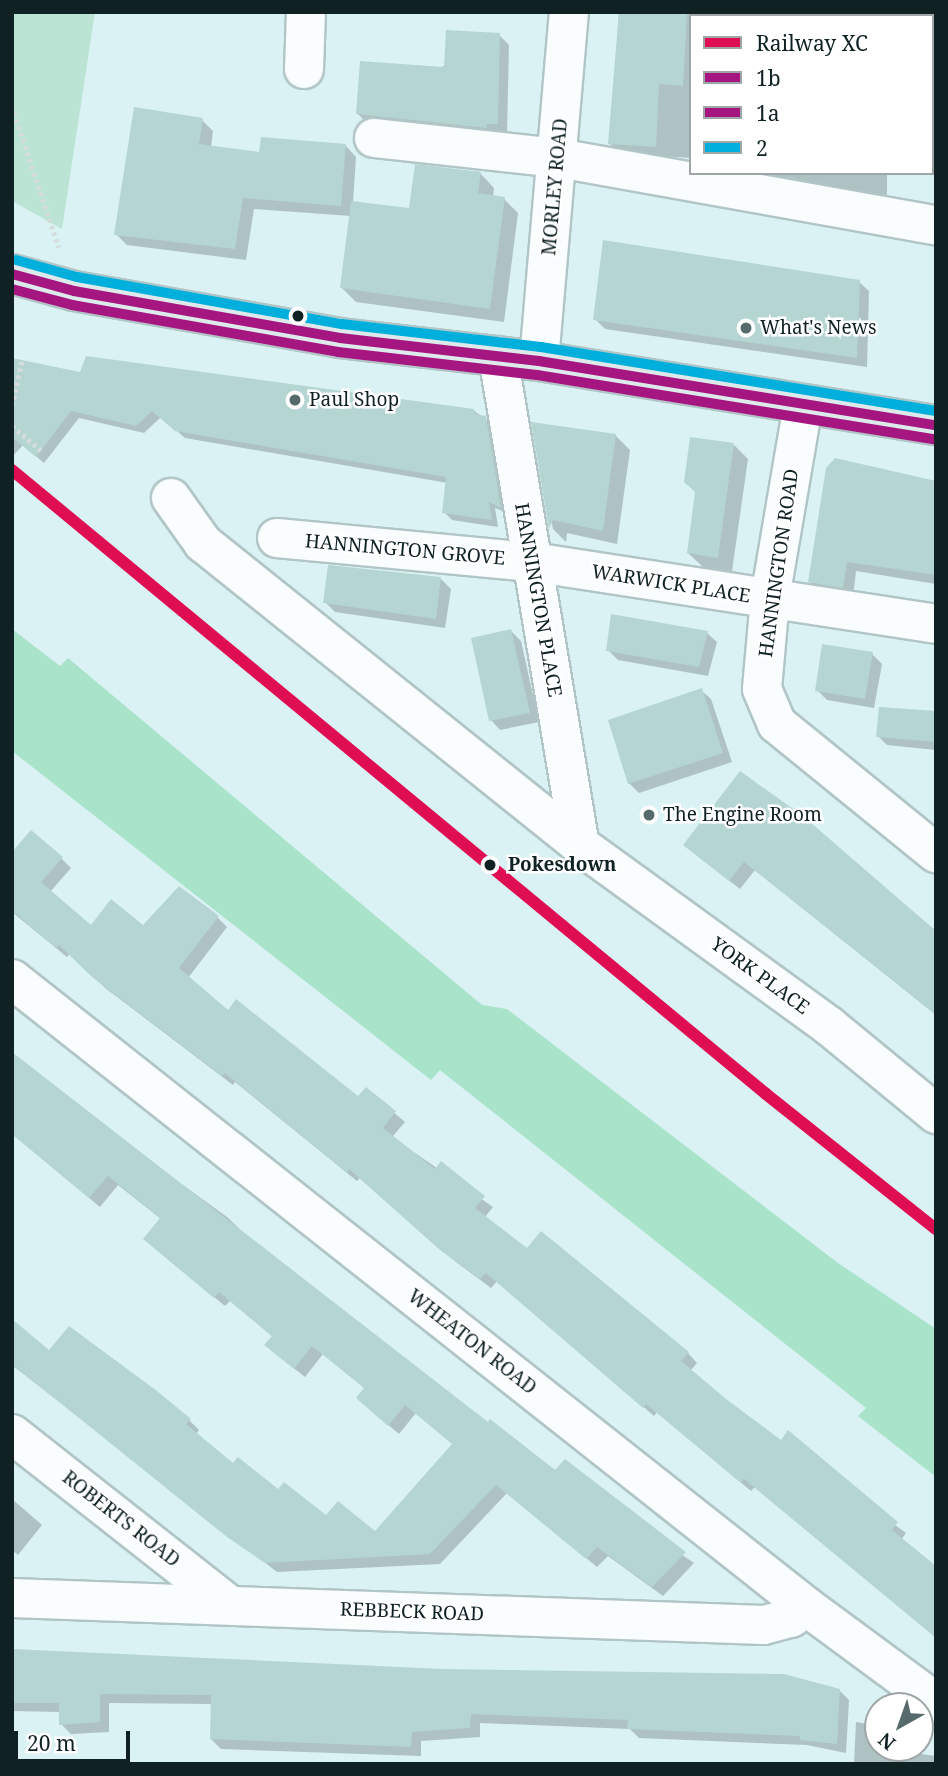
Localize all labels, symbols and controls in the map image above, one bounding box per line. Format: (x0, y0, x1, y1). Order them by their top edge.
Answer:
legend (689, 14, 934, 175)
text: Railway XC (756, 29, 868, 57)
text: 1b (756, 64, 781, 92)
text: 1a (756, 99, 780, 127)
street label: MORLEY ROAD (538, 118, 572, 256)
text: 2 (756, 134, 768, 162)
unlabelled marker (291, 309, 305, 323)
place label: What's News (760, 317, 877, 339)
marker: What's News (738, 320, 754, 336)
place label: Paul Shop (309, 389, 399, 411)
marker: Paul Shop (287, 392, 303, 408)
street label: HANNINGTON ROAD (754, 467, 804, 659)
street label: HANNINGTON PLACE (510, 501, 566, 699)
street label: HANNINGTON GROVE (304, 530, 506, 570)
street label: WARWICK PLACE (590, 560, 752, 608)
place label: The Engine Room (663, 804, 822, 826)
marker: The Engine Room (641, 807, 657, 823)
marker: Pokesdown (478, 853, 502, 877)
place label: Pokesdown (508, 854, 616, 876)
street label: YORK PLACE (706, 933, 814, 1019)
street label: WHEATON ROAD (403, 1285, 541, 1399)
street label: ROBERTS ROAD (58, 1466, 184, 1572)
street label: REBBECK ROAD (340, 1598, 484, 1626)
north arrow (864, 1692, 934, 1762)
scale bar (18, 1716, 133, 1760)
text: N (873, 1727, 901, 1756)
text: 20 m (27, 1729, 76, 1757)

